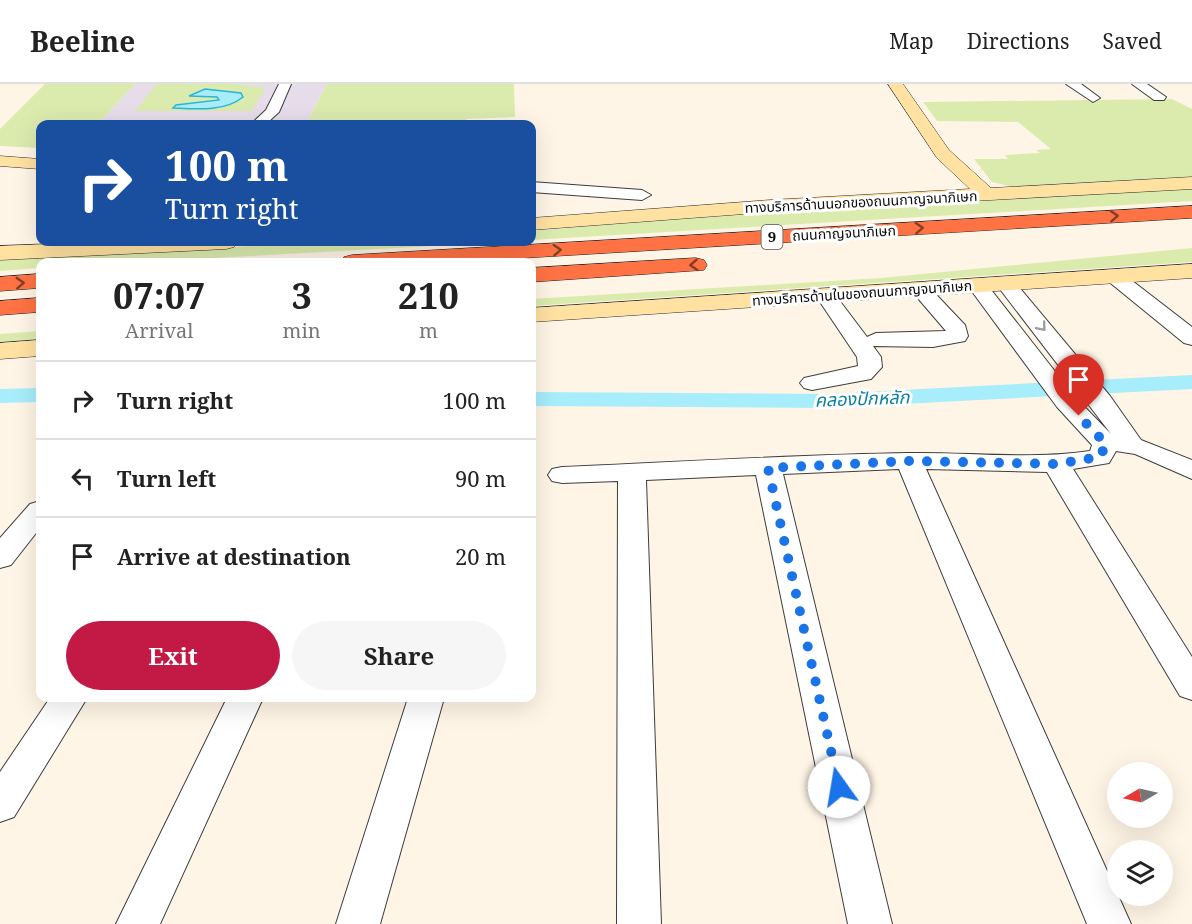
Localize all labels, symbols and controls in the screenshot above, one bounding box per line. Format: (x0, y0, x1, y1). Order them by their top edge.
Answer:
text: Beeline (30, 22, 135, 60)
text: Map (889, 27, 934, 55)
text: Directions (967, 27, 1069, 55)
text: Saved (1102, 27, 1162, 55)
text: 100 m (165, 136, 289, 193)
icon: right (66, 144, 144, 222)
street label: ทางบริการด้านนอกของถนนกาญจนาภิเษก (744, 186, 978, 217)
text: Turn right (165, 190, 298, 227)
one-way arrow (1109, 210, 1118, 223)
street label: ถนนกาญจนาภิเษก (792, 220, 896, 245)
one-way arrow (915, 222, 924, 235)
road number: 9 (762, 225, 782, 249)
one-way arrow (552, 244, 561, 257)
one-way arrow (689, 258, 698, 271)
text: 07:07 (113, 271, 205, 320)
text: 3 (291, 271, 312, 320)
text: 210 (398, 271, 459, 320)
street label: ทางบริการด้านในของถนนกาญจนาภิเษก (751, 275, 973, 310)
one-way arrow (16, 276, 25, 289)
text: Arrival (125, 317, 193, 344)
text: min (283, 317, 321, 344)
text: m (419, 317, 438, 344)
one-way arrow (1034, 320, 1045, 331)
pin (1053, 354, 1104, 416)
icon: arrive (1062, 363, 1095, 396)
icon: right (66, 384, 99, 417)
water label: คลองปักหลัก (814, 384, 911, 412)
text: Turn right (117, 385, 233, 415)
text: 100 m (443, 385, 506, 415)
icon: left (66, 462, 99, 495)
text: Turn left (117, 463, 216, 493)
text: 90 m (455, 463, 506, 493)
icon: arrive (66, 540, 99, 573)
text: Arrive at destination (117, 541, 351, 571)
text: 20 m (455, 541, 506, 571)
button: Exit (66, 621, 280, 690)
button: Share (292, 621, 506, 690)
position arrow (807, 755, 871, 819)
north arrow (1107, 762, 1173, 828)
map controls (1107, 762, 1173, 906)
button: layers (1107, 840, 1173, 906)

